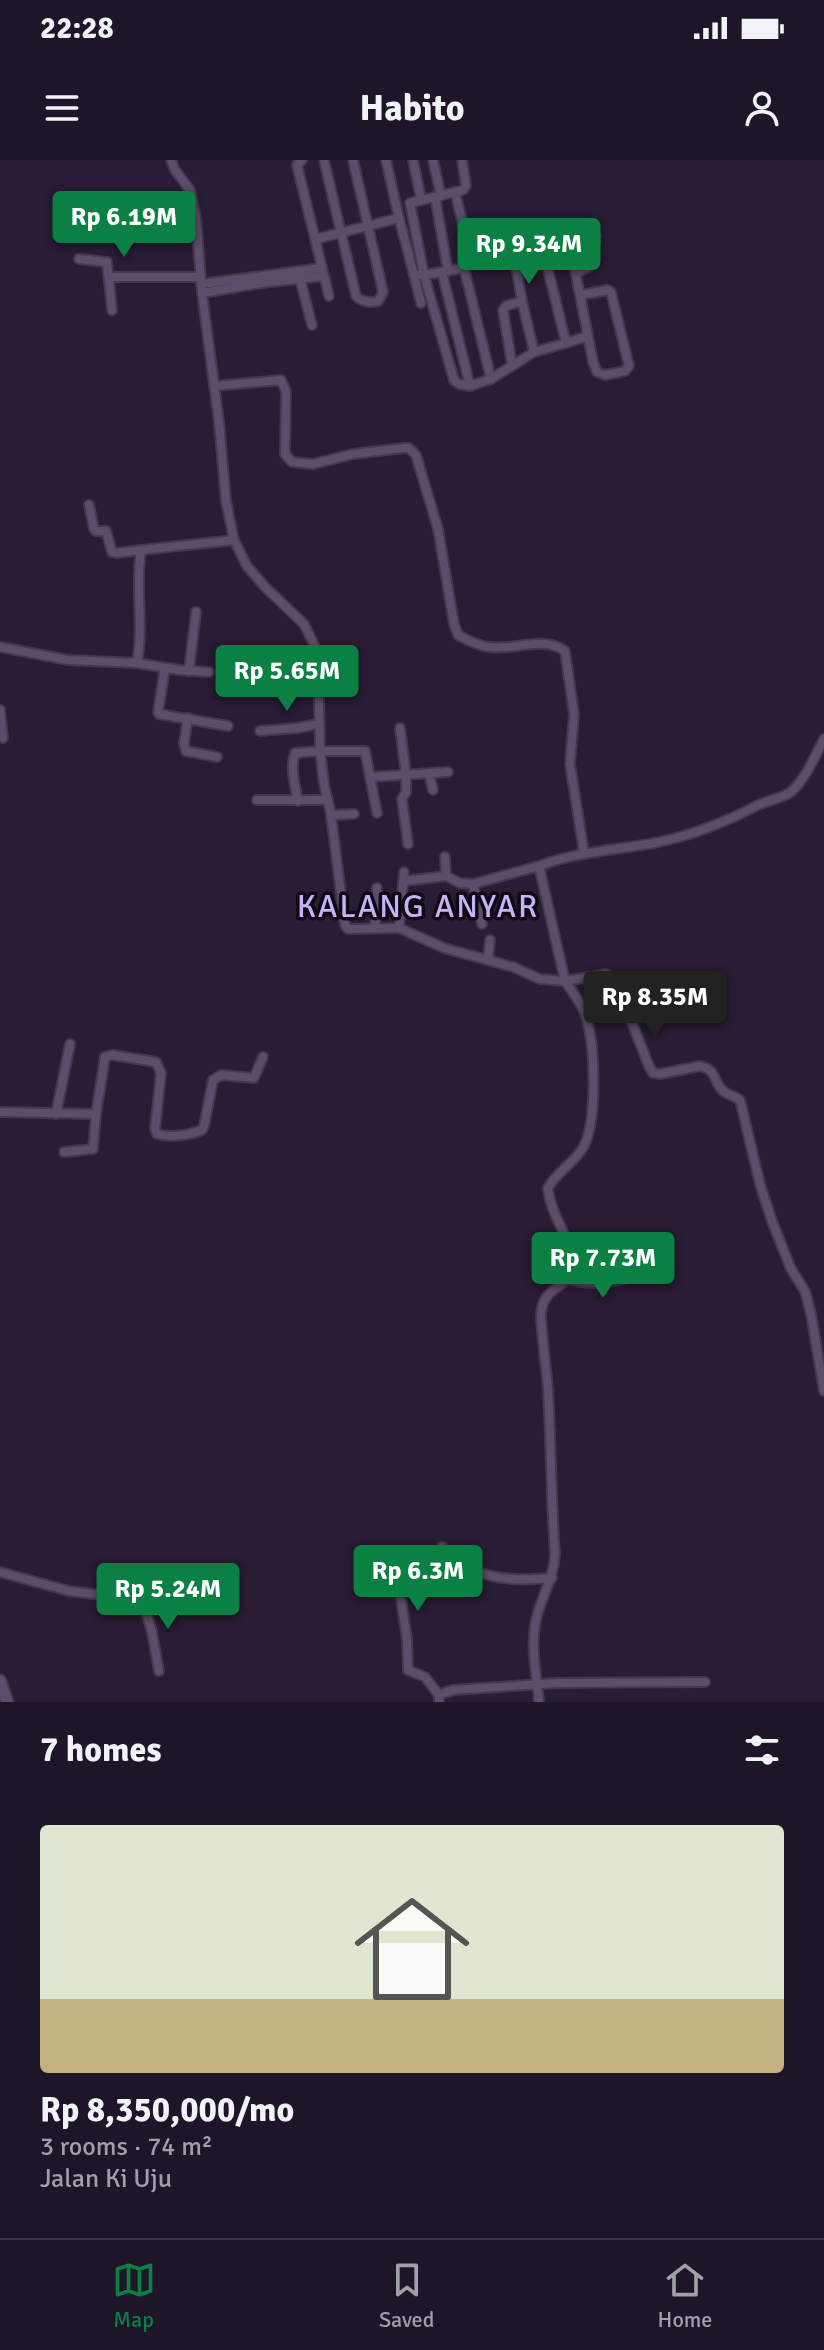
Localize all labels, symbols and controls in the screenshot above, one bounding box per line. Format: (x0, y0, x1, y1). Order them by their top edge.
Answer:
text: 22:28 (40, 10, 114, 47)
icon: menu (40, 86, 84, 130)
text: Habito (360, 86, 465, 131)
icon: person (740, 86, 784, 130)
pin: Rp 6.19M (41, 191, 207, 259)
text: Rp 6.19M (71, 201, 177, 233)
pin: Rp 9.34M (446, 218, 612, 286)
text: Rp 9.34M (476, 228, 582, 260)
pin: Rp 5.65M (204, 645, 370, 713)
text: Rp 5.65M (234, 655, 340, 687)
district label: KALANG ANYAR (297, 887, 539, 926)
pin: Rp 8.35M (572, 971, 738, 1039)
text: Rp 8.35M (602, 981, 708, 1013)
pin: Rp 7.73M (520, 1232, 686, 1300)
text: Rp 7.73M (550, 1242, 656, 1274)
pin: Rp 6.3M (344, 1545, 492, 1613)
text: Rp 6.3M (372, 1555, 464, 1587)
pin: Rp 5.24M (85, 1563, 251, 1631)
text: Rp 5.24M (115, 1573, 221, 1605)
icon: filters (740, 1728, 784, 1772)
text: 7 homes (40, 1729, 161, 1771)
icon: home (340, 1877, 484, 2021)
text: Rp 8,350,000/mo (40, 2089, 294, 2131)
text: 3 rooms · 74 m² (40, 2131, 213, 2163)
text: Jalan Ki Uju (40, 2163, 172, 2195)
tab: Map (112, 2258, 156, 2333)
tab: Saved (379, 2258, 434, 2333)
tab: Home (658, 2258, 712, 2333)

